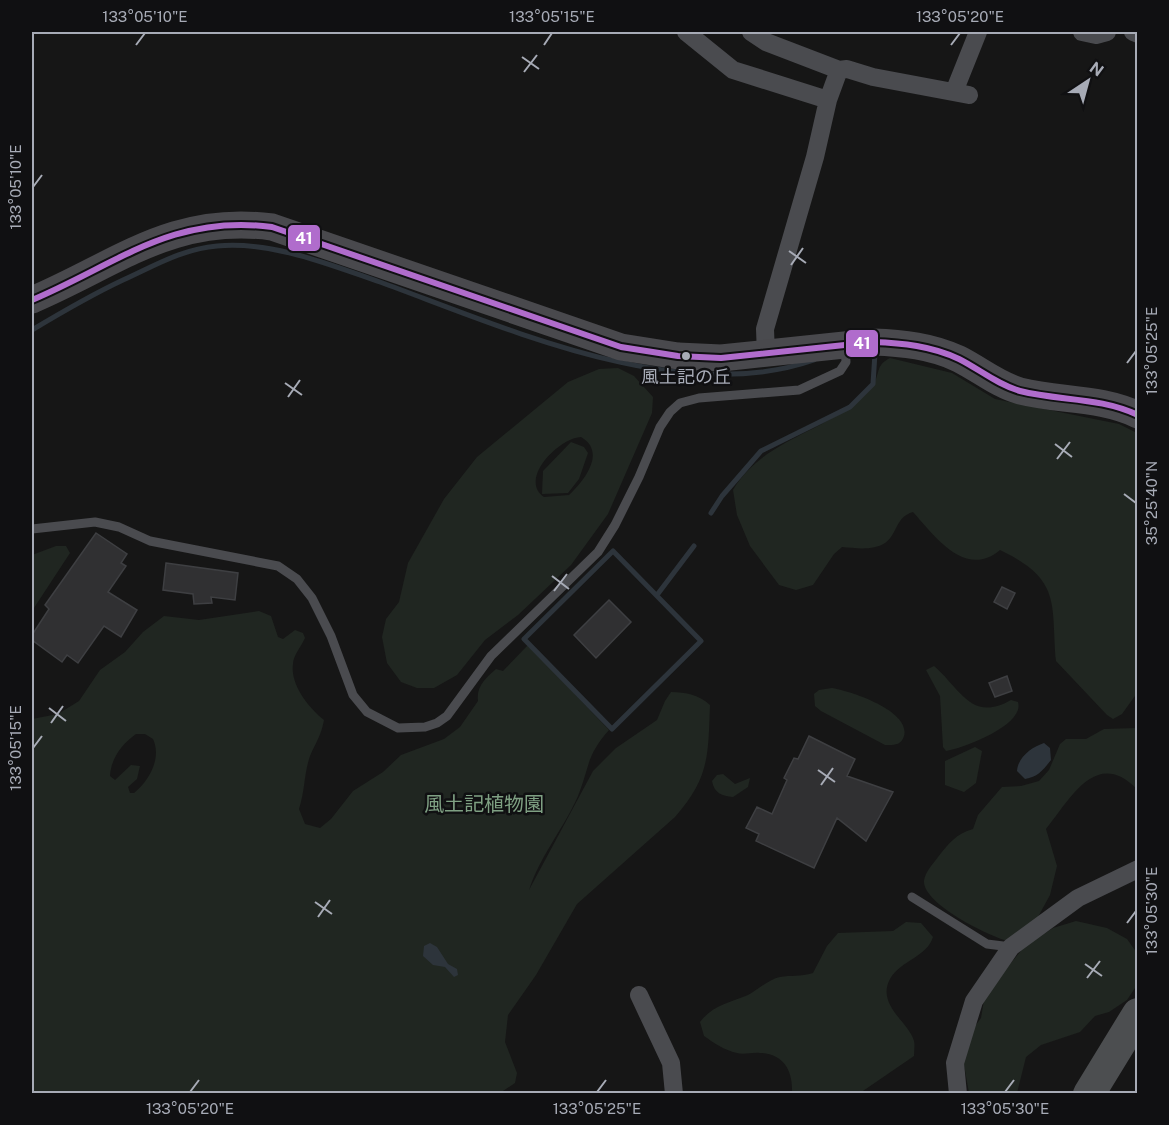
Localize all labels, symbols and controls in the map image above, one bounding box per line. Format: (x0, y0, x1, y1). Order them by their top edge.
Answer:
text: 133°05'10"E (102, 8, 188, 25)
text: 133°05'15"E (509, 8, 595, 25)
text: 133°05'20"E (916, 8, 1004, 25)
north arrow (1058, 51, 1118, 111)
text: N (1086, 58, 1107, 81)
text: 133°05'10"E (7, 144, 24, 230)
line badge: 41 (287, 224, 321, 252)
text: 41 (295, 229, 313, 248)
text: 133°05'25"E (1143, 307, 1160, 395)
line badge: 41 (845, 329, 879, 358)
text: 41 (853, 334, 871, 353)
marker: 風土記の丘 (680, 350, 692, 362)
place label: 風土記の丘 (641, 366, 731, 387)
text: 35°25'40"N (1143, 461, 1160, 545)
text: 133°05'15"E (7, 705, 24, 791)
park label: 風土記植物園 (424, 792, 544, 816)
text: 133°05'30"E (1143, 867, 1160, 955)
text: 133°05'20"E (146, 1100, 234, 1117)
text: 133°05'25"E (553, 1100, 641, 1117)
text: 133°05'30"E (961, 1100, 1049, 1117)

